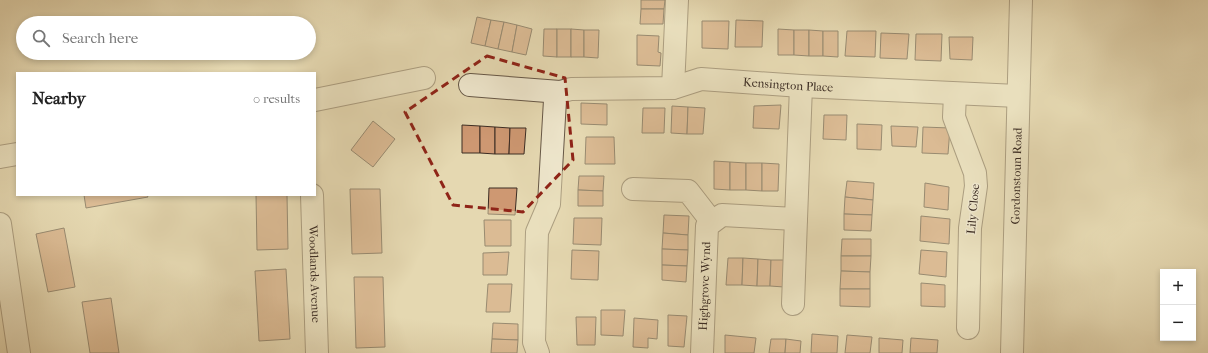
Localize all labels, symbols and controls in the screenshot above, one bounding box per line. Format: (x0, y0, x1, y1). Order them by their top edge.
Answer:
search box (16, 16, 316, 60)
icon: search (30, 27, 52, 49)
text: Search here (62, 29, 138, 47)
street label: Kensington Place (743, 75, 834, 94)
text: Nearby (32, 88, 86, 108)
text: 0 results (253, 91, 300, 106)
street label: Gordonstoun Road (1008, 127, 1025, 225)
street label: Lily Close (964, 183, 982, 235)
street label: Woodlands Avenue (306, 224, 323, 323)
street label: Highgrove Wynd (696, 241, 713, 331)
map controls (1160, 269, 1196, 341)
button: + (1160, 269, 1196, 305)
button: − (1160, 305, 1196, 341)

